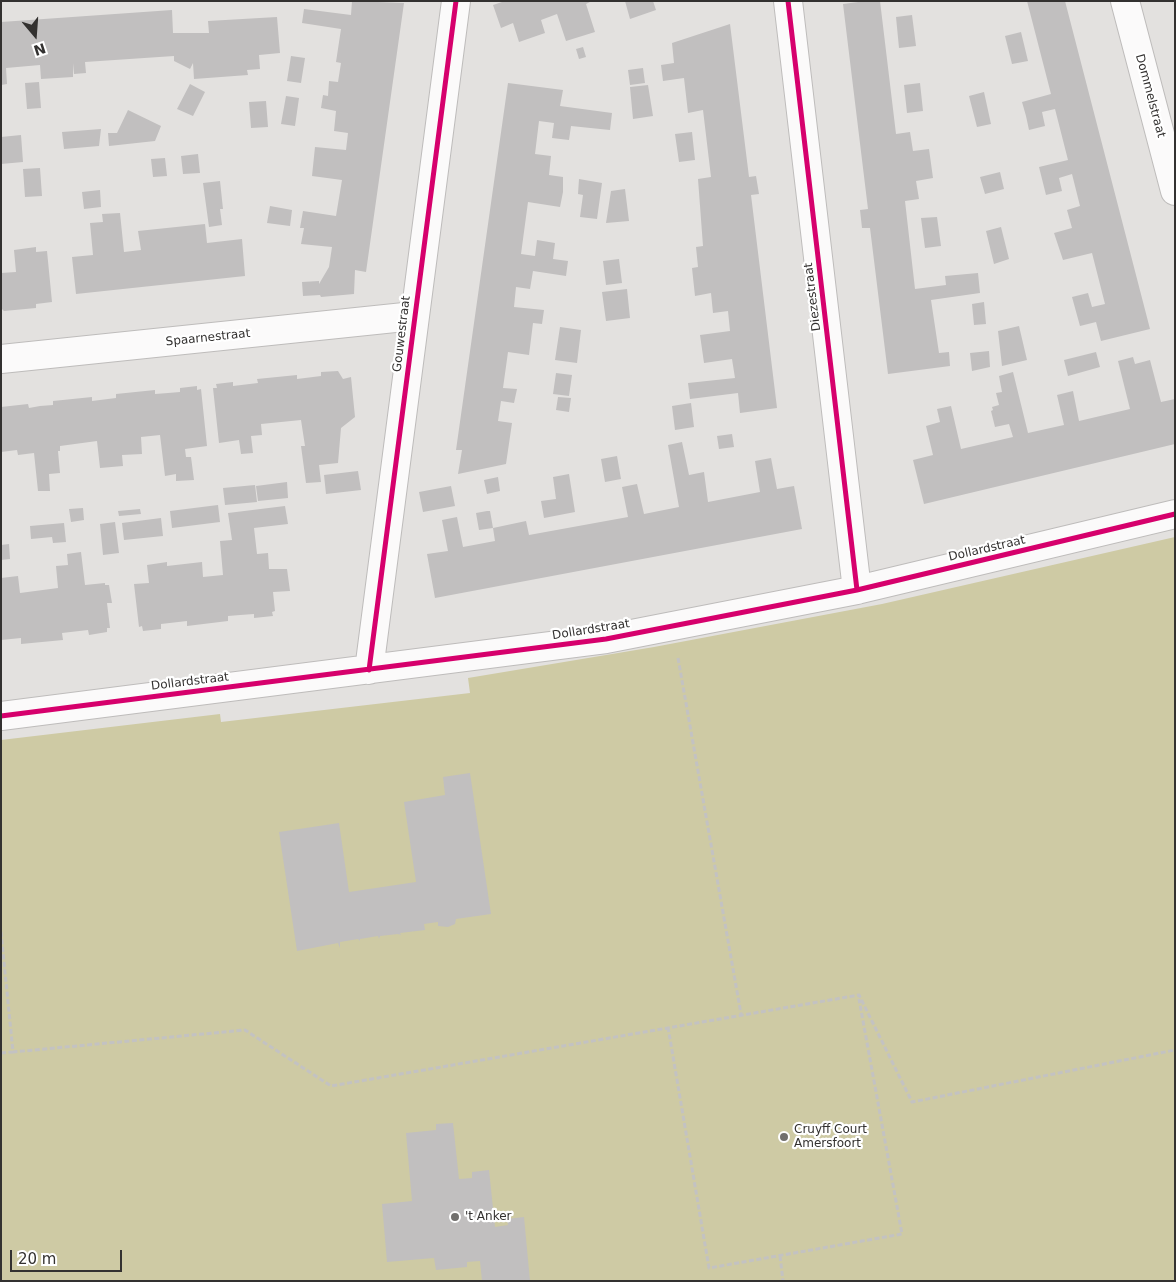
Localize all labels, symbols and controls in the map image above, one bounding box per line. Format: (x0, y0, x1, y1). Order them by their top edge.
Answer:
north arrow (10, 10, 60, 60)
text: N (32, 40, 48, 59)
street label: Dommelstraat (1132, 53, 1168, 139)
street label: Diezestraat (802, 262, 824, 332)
street label: Gouwestraat (390, 295, 414, 373)
street label: Spaarnestraat (165, 326, 251, 350)
street label: Dollardstraat (947, 533, 1027, 565)
street label: Dollardstraat (551, 617, 631, 643)
street label: Dollardstraat (150, 670, 230, 694)
place label: Cruyff Court Amersfoort (794, 1123, 867, 1151)
marker: Cruyff Court Amersfoort (778, 1131, 790, 1143)
place label: 't Anker (465, 1210, 511, 1224)
marker: 't Anker (449, 1211, 461, 1223)
scale bar (12, 1240, 125, 1272)
text: 20 m (18, 1250, 56, 1268)

